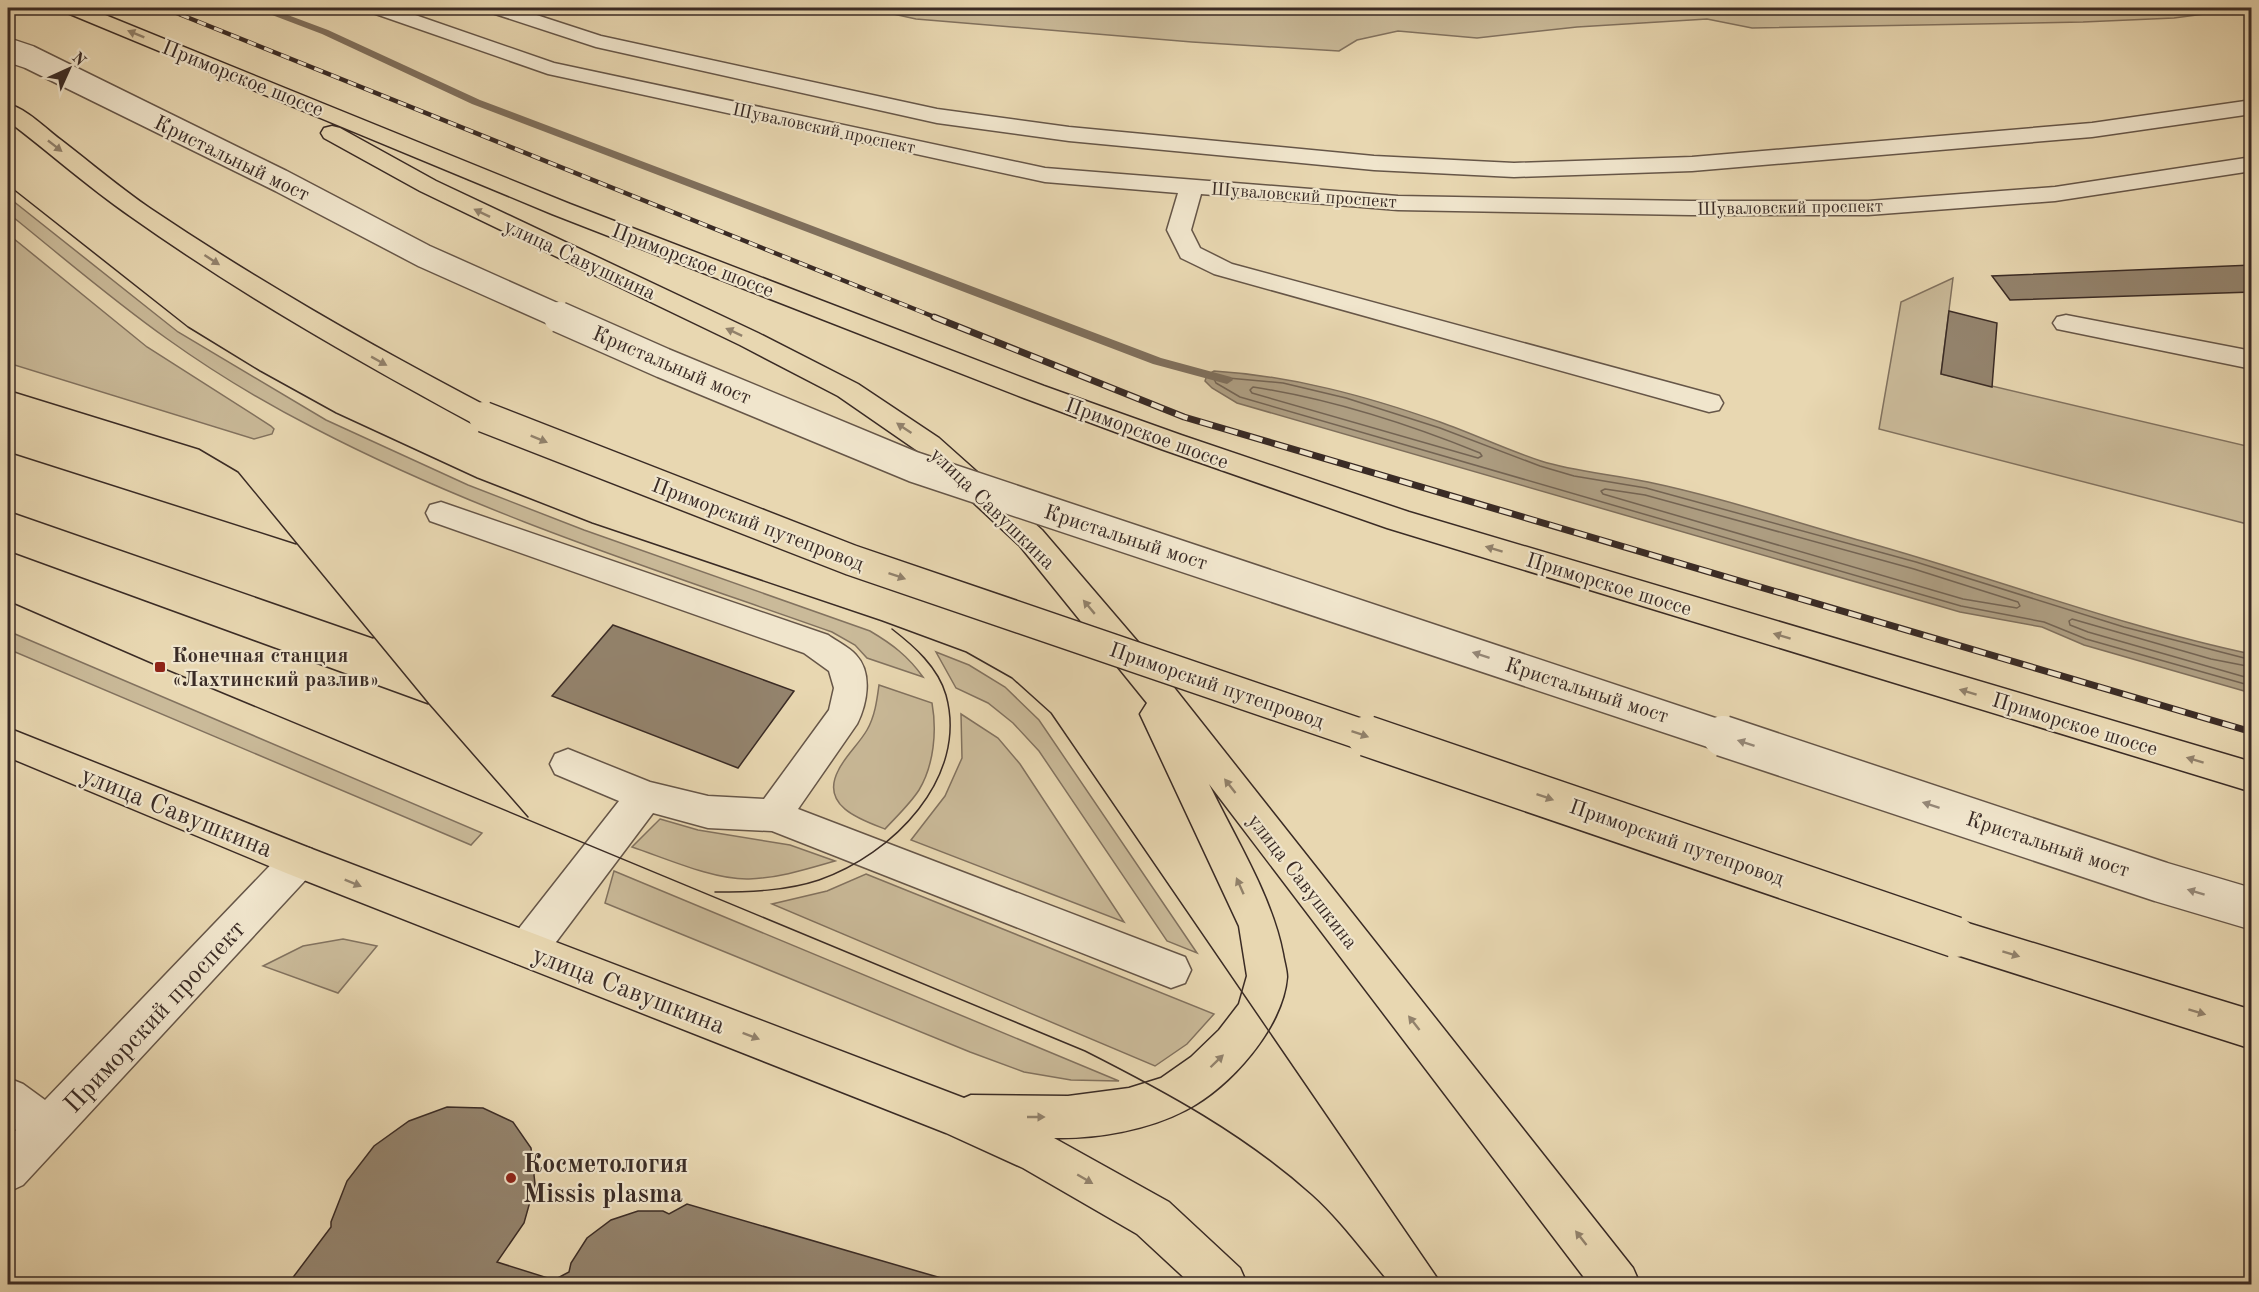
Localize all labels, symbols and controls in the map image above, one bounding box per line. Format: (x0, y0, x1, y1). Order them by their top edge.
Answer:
one-way arrow (127, 29, 145, 39)
street label: Приморское шоссе (159, 37, 326, 121)
north arrow (39, 39, 99, 99)
text: N (68, 50, 89, 70)
street label: Шуваловский проспект (731, 101, 917, 157)
street label: Кристальный мост (150, 113, 313, 206)
one-way arrow (47, 139, 63, 152)
street label: Шуваловский проспект (1210, 181, 1398, 211)
street label: Шуваловский проспект (1697, 197, 1883, 219)
one-way arrow (474, 208, 491, 217)
street label: улица Савушкина (500, 216, 659, 305)
street label: Приморское шоссе (608, 221, 777, 302)
one-way arrow (204, 254, 220, 266)
street label: Кристальный мост (589, 323, 754, 409)
one-way arrow (726, 328, 743, 337)
one-way arrow (371, 356, 388, 366)
street label: Приморское шоссе (1062, 395, 1231, 474)
one-way arrow (896, 422, 912, 434)
one-way arrow (530, 434, 548, 444)
street label: улица Савушкина (925, 444, 1059, 574)
street label: Приморский путепровод (648, 475, 867, 576)
street label: Кристальный мост (1041, 502, 1210, 575)
one-way arrow (1485, 544, 1503, 553)
street label: Приморское шоссе (1523, 550, 1694, 621)
one-way arrow (888, 571, 906, 581)
one-way arrow (1082, 599, 1095, 615)
one-way arrow (1773, 631, 1791, 640)
street label: Приморский путепровод (1106, 640, 1327, 733)
place label: Конечная станция «Лахтинский разлив» (172, 646, 380, 691)
one-way arrow (1472, 650, 1490, 659)
street label: Кристальный мост (1502, 655, 1671, 728)
marker: Конечная станция «Лахтинский разлив» (153, 660, 167, 674)
one-way arrow (1959, 687, 1977, 696)
street label: Приморское шоссе (1989, 690, 2160, 761)
one-way arrow (1351, 729, 1369, 739)
one-way arrow (1737, 738, 1755, 747)
one-way arrow (2186, 755, 2204, 764)
street label: улица Савушкина (77, 763, 276, 863)
one-way arrow (1224, 778, 1237, 794)
one-way arrow (1536, 792, 1554, 802)
street label: Приморский путепровод (1566, 797, 1787, 890)
one-way arrow (1922, 799, 1940, 809)
street label: Кристальный мост (1963, 809, 2132, 882)
street label: улица Савушкина (1243, 810, 1361, 953)
one-way arrow (1236, 878, 1245, 895)
one-way arrow (344, 879, 362, 888)
one-way arrow (2187, 887, 2205, 896)
street label: Приморский проспект (60, 916, 251, 1119)
street label: улица Савушкина (528, 942, 728, 1040)
one-way arrow (2002, 950, 2020, 959)
one-way arrow (2188, 1008, 2206, 1018)
one-way arrow (1407, 1015, 1420, 1031)
one-way arrow (742, 1031, 760, 1041)
one-way arrow (1209, 1054, 1223, 1068)
one-way arrow (1027, 1112, 1046, 1122)
place label: Косметология Missis plasma (523, 1152, 688, 1208)
marker: Косметология Missis plasma (504, 1171, 518, 1185)
one-way arrow (1076, 1174, 1093, 1184)
one-way arrow (1575, 1231, 1587, 1247)

